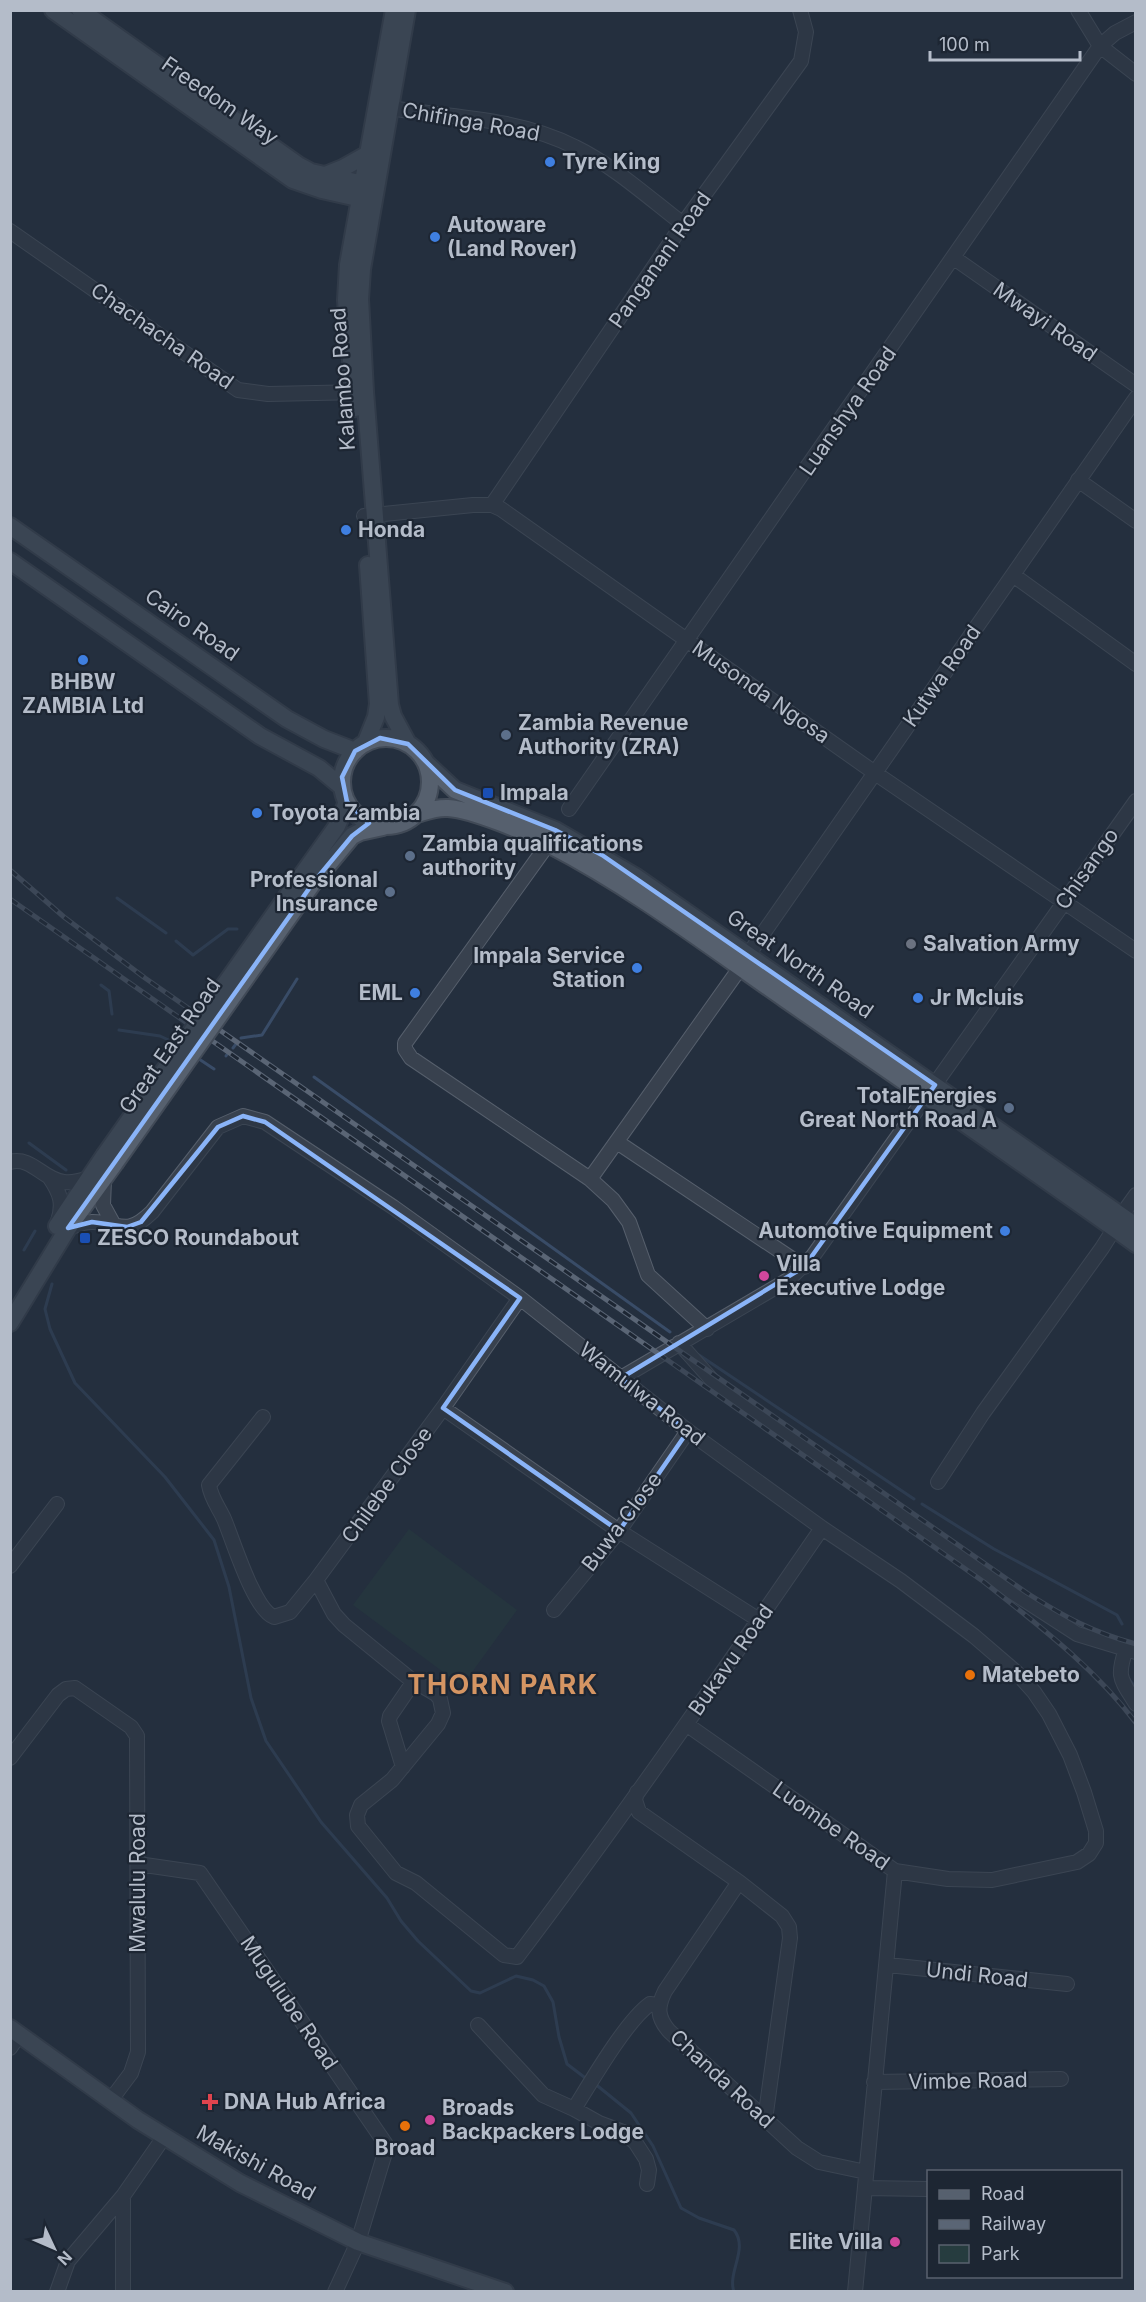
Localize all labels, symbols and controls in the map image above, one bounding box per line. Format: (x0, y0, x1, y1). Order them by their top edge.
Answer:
scale bar (930, 24, 1080, 62)
text: 100 m (939, 34, 990, 55)
street label: Freedom Way (157, 51, 284, 150)
street label: Chifinga Road (400, 97, 542, 146)
place label: Tyre King (562, 149, 660, 174)
marker: Tyre King (543, 155, 557, 169)
street label: Panganani Road (603, 187, 716, 333)
place label: Autoware (Land Rover) (447, 212, 578, 261)
marker: Autoware (Land Rover) (428, 230, 442, 244)
street label: Chachacha Road (86, 277, 238, 394)
street label: Mwayi Road (989, 277, 1102, 367)
street label: Kalambo Road (325, 307, 360, 451)
street label: Luanshya Road (794, 341, 901, 480)
place label: Honda (358, 517, 425, 542)
marker: Honda (339, 523, 353, 537)
street label: Cairo Road (140, 583, 244, 666)
street label: Kutwa Road (897, 620, 986, 731)
street label: Musonda Ngosa (688, 635, 835, 748)
marker: BHBW ZAMBIA Ltd (76, 653, 90, 667)
place label: BHBW ZAMBIA Ltd (22, 669, 144, 718)
place label: Zambia Revenue Authority (ZRA) (518, 710, 688, 759)
marker: Zambia Revenue Authority (ZRA) (499, 728, 513, 742)
place label: Impala (500, 780, 569, 805)
marker: Impala (481, 786, 495, 800)
place label: Toyota Zambia (269, 800, 420, 825)
marker: Toyota Zambia (250, 806, 264, 820)
street label: Chisango (1050, 823, 1124, 914)
place label: Zambia qualifications authority (422, 831, 643, 880)
marker: Zambia qualifications authority (403, 849, 417, 863)
place label: Professional Insurance (250, 867, 378, 916)
marker: Professional Insurance (383, 885, 397, 899)
street label: Great North Road (722, 904, 878, 1023)
place label: Salvation Army (923, 931, 1080, 956)
marker: Salvation Army (904, 937, 918, 951)
place label: Impala Service Station (473, 943, 625, 992)
marker: Impala Service Station (630, 961, 644, 975)
street label: Great East Road (114, 973, 225, 1118)
place label: EML (359, 980, 403, 1005)
place label: Jr Mcluis (930, 985, 1024, 1010)
marker: EML (408, 986, 422, 1000)
marker: Jr Mcluis (911, 991, 925, 1005)
place label: TotalEnergies Great North Road A (799, 1083, 997, 1132)
marker: TotalEnergies Great North Road A (1002, 1101, 1016, 1115)
place label: Automotive Equipment (758, 1218, 993, 1243)
marker: Automotive Equipment (998, 1224, 1012, 1238)
place label: ZESCO Roundabout (97, 1225, 299, 1250)
marker: ZESCO Roundabout (78, 1231, 92, 1245)
place label: Villa Executive Lodge (776, 1251, 945, 1300)
marker: Villa Executive Lodge (757, 1269, 771, 1283)
street label: Wamulwa Road (574, 1337, 710, 1451)
street label: Chilebe Close (336, 1422, 437, 1548)
street label: Buwa Close (576, 1467, 667, 1576)
street label: Bukavu Road (683, 1599, 778, 1720)
place label: Matebeto (982, 1662, 1080, 1687)
district label: THORN PARK (407, 1668, 599, 1701)
marker: Matebeto (963, 1668, 977, 1682)
street label: Luombe Road (768, 1776, 895, 1875)
street label: Mwalulu Road (125, 1813, 150, 1953)
street label: Mugulube Road (235, 1931, 343, 2074)
street label: Undi Road (925, 1957, 1029, 1992)
street label: Chanda Road (665, 2024, 780, 2133)
street label: Vimbe Road (908, 2067, 1028, 2094)
place label: DNA Hub Africa (224, 2089, 386, 2114)
marker: DNA Hub Africa (201, 2093, 219, 2111)
place label: Broads Backpackers Lodge (442, 2095, 644, 2144)
marker: Broads Backpackers Lodge (423, 2113, 437, 2127)
marker: Broad (398, 2119, 412, 2133)
street label: Makishi Road (192, 2120, 320, 2206)
place label: Broad (375, 2135, 435, 2160)
legend (927, 2170, 1122, 2278)
text: Road (981, 2183, 1024, 2204)
text: Railway (981, 2213, 1046, 2234)
north arrow (24, 2218, 84, 2278)
place label: Elite Villa (789, 2229, 883, 2254)
marker: Elite Villa (888, 2235, 902, 2249)
text: Park (981, 2243, 1020, 2264)
text: N (53, 2247, 76, 2270)

